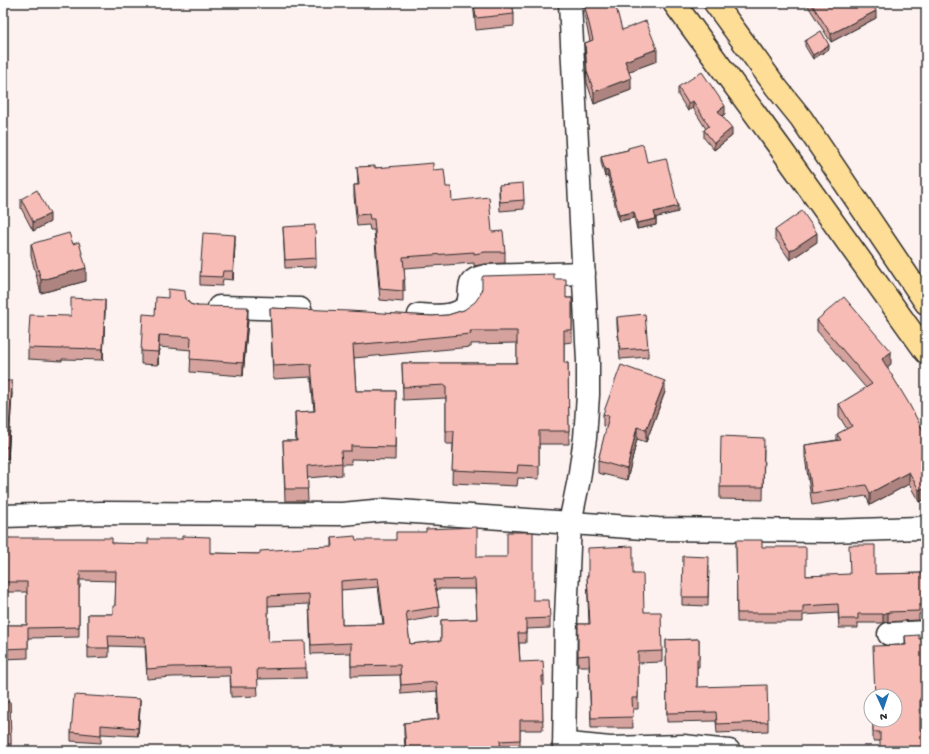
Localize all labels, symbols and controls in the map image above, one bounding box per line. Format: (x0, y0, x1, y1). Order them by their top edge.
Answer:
north arrow (863, 688, 903, 728)
text: N (880, 710, 887, 722)

